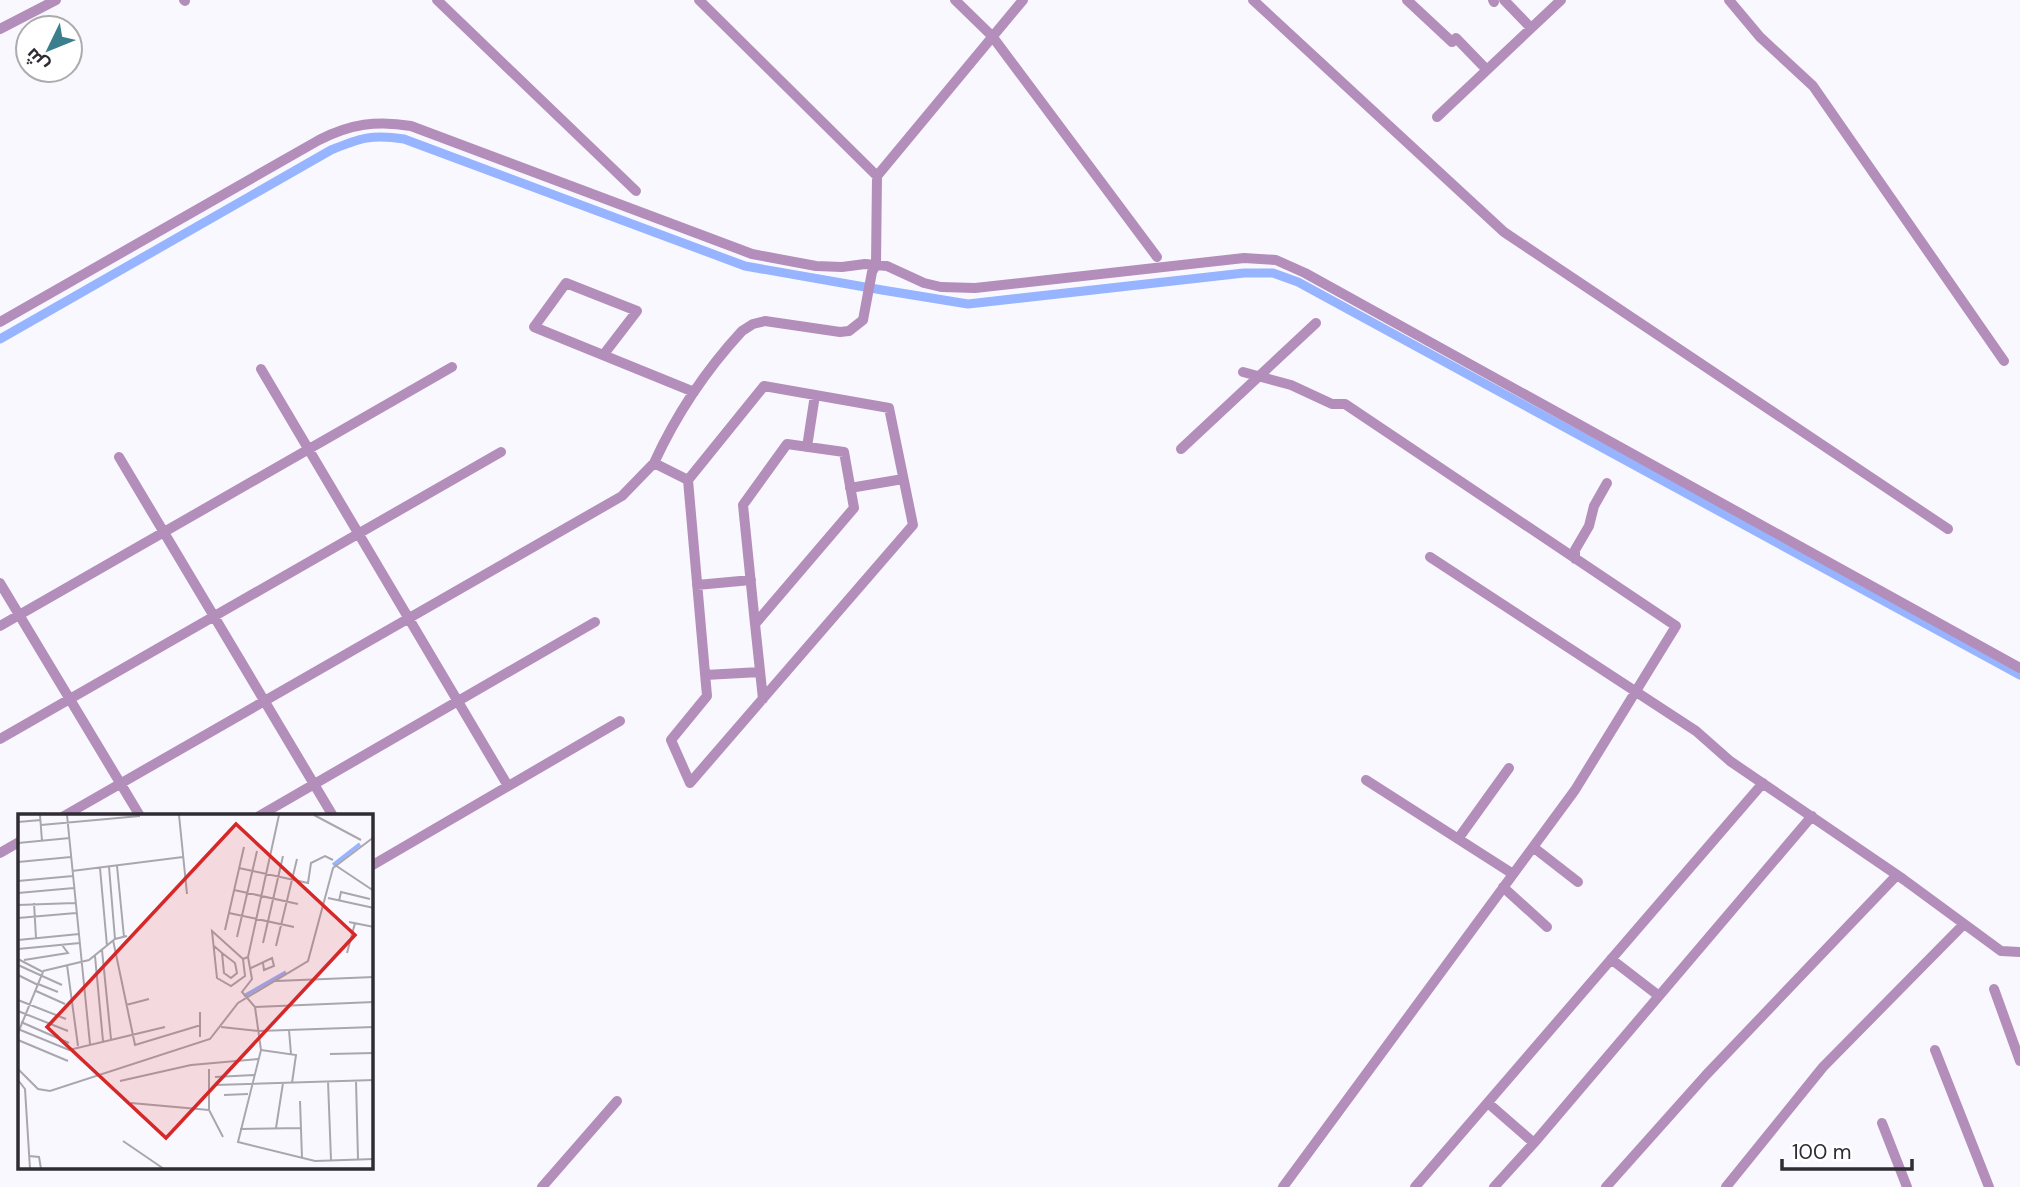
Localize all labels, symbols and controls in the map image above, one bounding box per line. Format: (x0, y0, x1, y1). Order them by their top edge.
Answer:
north arrow (14, 14, 84, 84)
text: ش (19, 43, 54, 78)
inset map (18, 814, 373, 1170)
scale bar (1782, 1128, 1912, 1172)
text: 100 m (1792, 1138, 1852, 1166)

